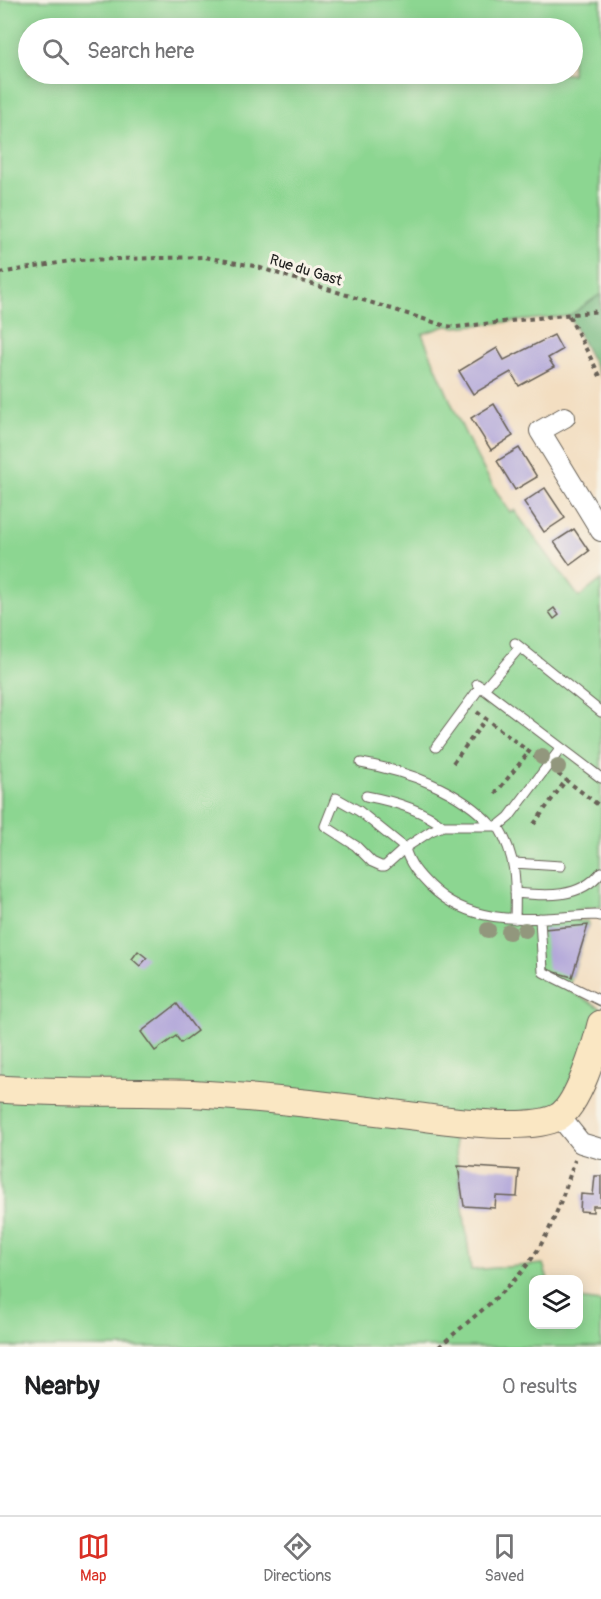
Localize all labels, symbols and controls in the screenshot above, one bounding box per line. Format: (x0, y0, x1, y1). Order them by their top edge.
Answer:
search box (18, 18, 583, 84)
icon: search (39, 35, 72, 68)
text: Search here (87, 37, 194, 65)
street label: Rue du Gast (267, 250, 345, 291)
map controls (529, 1275, 583, 1329)
button: layers (529, 1275, 583, 1329)
text: Nearby (24, 1370, 100, 1402)
text: 0 results (502, 1374, 577, 1399)
tab: Map (77, 1530, 110, 1586)
tab: Directions (263, 1530, 331, 1586)
tab: Saved (485, 1530, 524, 1586)

